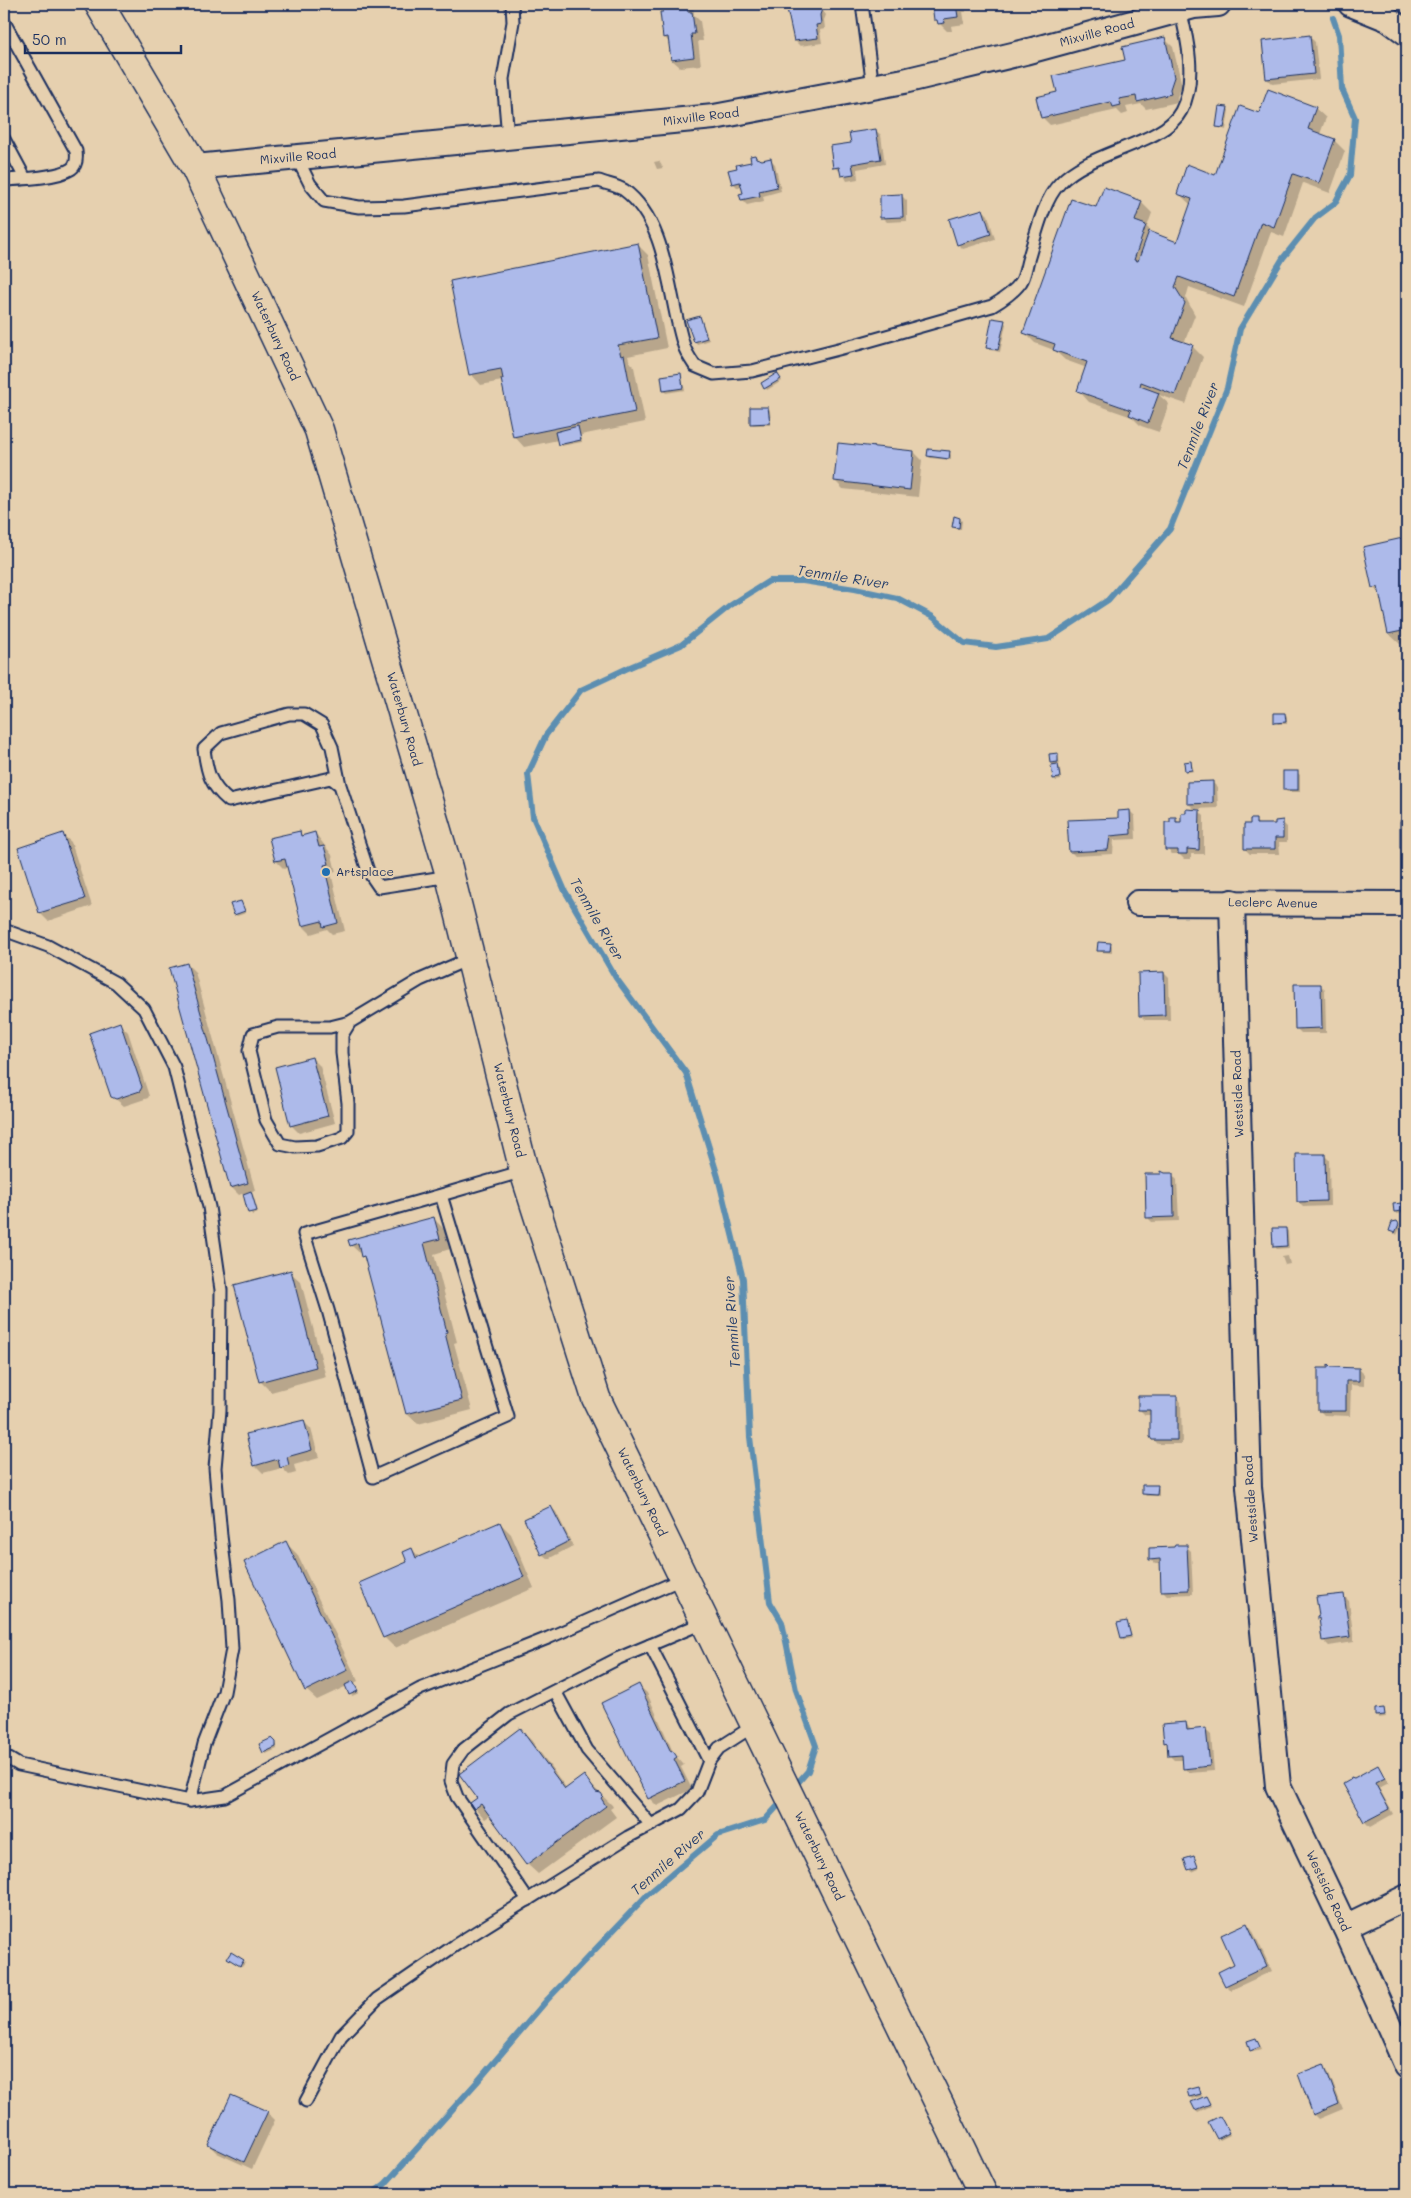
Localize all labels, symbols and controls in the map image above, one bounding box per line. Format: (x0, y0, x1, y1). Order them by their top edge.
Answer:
street label: Mixville Road (1058, 14, 1136, 50)
scale bar (25, 22, 181, 54)
text: 50 m (32, 29, 67, 49)
street label: Mixville Road (662, 103, 740, 129)
street label: Mixville Road (259, 145, 337, 167)
street label: Waterbury Road (248, 288, 304, 383)
water label: Tenmile River (1172, 379, 1223, 472)
water label: Tenmile River (796, 560, 890, 593)
street label: Waterbury Road (384, 670, 426, 768)
place label: Artsplace (336, 863, 394, 879)
marker: Artsplace (320, 866, 332, 878)
water label: Tenmile River (566, 874, 629, 964)
street label: Leclerc Avenue (1228, 893, 1318, 911)
street label: Westside Road (1227, 1050, 1247, 1138)
street label: Waterbury Road (490, 1061, 530, 1159)
water label: Tenmile River (719, 1275, 744, 1369)
street label: Waterbury Road (614, 1444, 672, 1539)
street label: Westside Road (1239, 1455, 1261, 1543)
street label: Waterbury Road (791, 1808, 849, 1903)
water label: Tenmile River (626, 1824, 709, 1899)
street label: Westside Road (1303, 1848, 1355, 1934)

